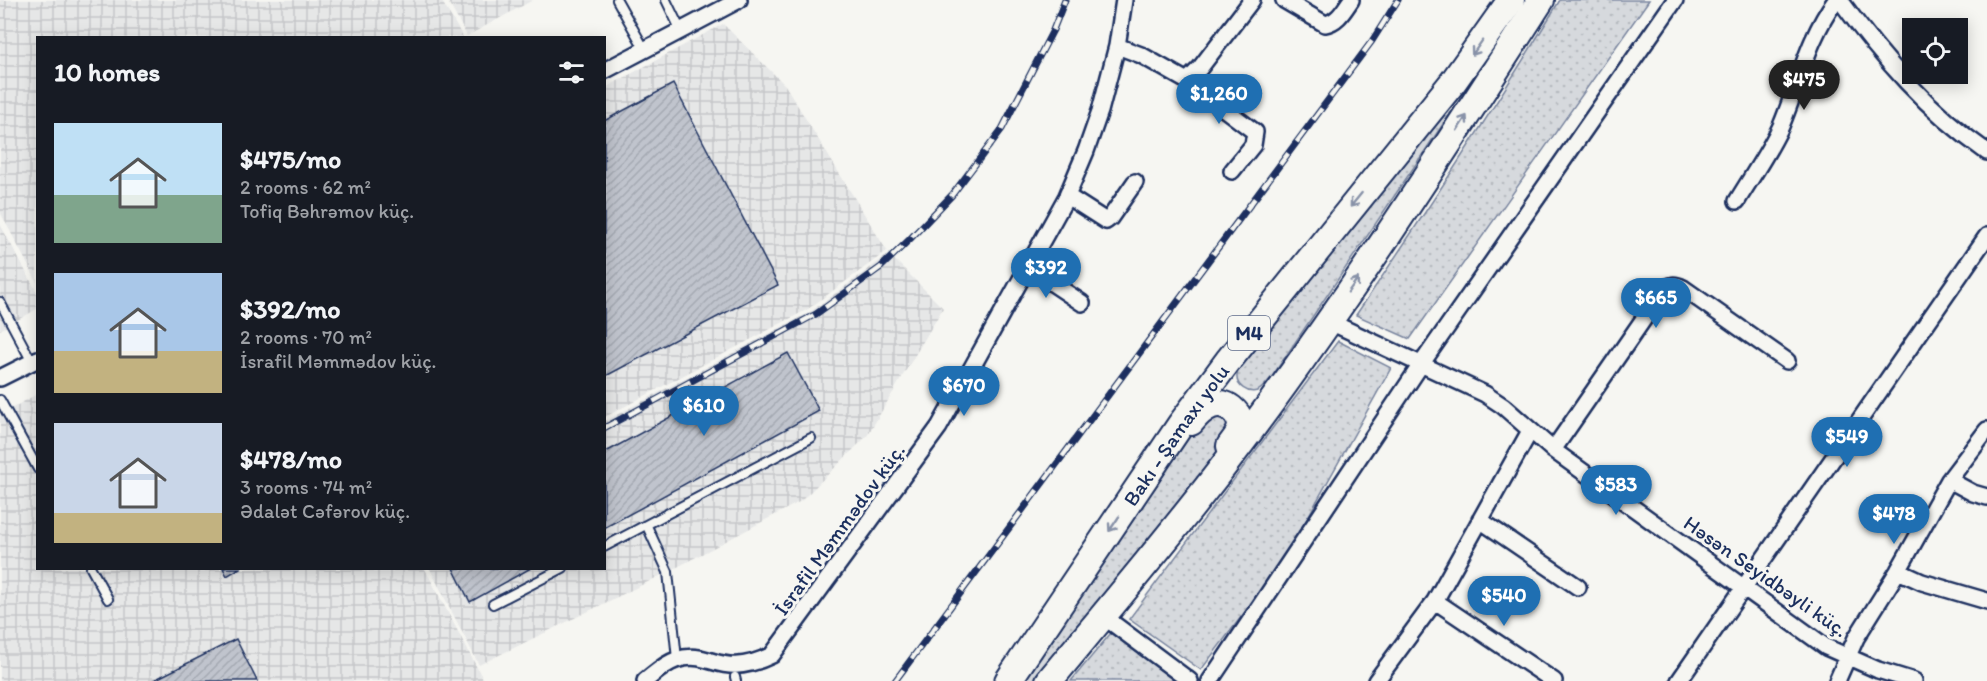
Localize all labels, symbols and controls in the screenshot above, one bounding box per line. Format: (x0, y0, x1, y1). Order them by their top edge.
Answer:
map controls (1902, 18, 1968, 84)
button: locate (1902, 18, 1968, 84)
one-way arrow (1471, 39, 1483, 55)
text: 10 homes (54, 56, 160, 88)
icon: filters (555, 56, 588, 89)
pin: $475 (1768, 60, 1840, 111)
text: $475 (1783, 67, 1825, 91)
pin: $1,260 (1170, 74, 1268, 125)
text: $1,260 (1190, 81, 1248, 105)
one-way arrow (1456, 115, 1468, 132)
text: $475/mo (240, 143, 341, 175)
icon: home (102, 147, 174, 219)
text: 2 rooms · 62 m² (240, 175, 371, 199)
one-way arrow (1350, 192, 1363, 208)
text: Tofiq Bəhrəmov küç. (240, 199, 414, 223)
pin: $392 (1010, 248, 1082, 299)
text: $392 (1025, 255, 1067, 279)
one-way arrow (1347, 277, 1359, 293)
pin: $665 (1620, 278, 1692, 329)
text: $665 (1635, 285, 1677, 309)
text: $392/mo (240, 293, 341, 325)
icon: home (102, 297, 174, 369)
road number: M4 (1228, 316, 1270, 350)
text: 2 rooms · 70 m² (240, 325, 372, 349)
text: İsrafil Məmmədov küç. (240, 349, 437, 373)
street label: Bakı - Şamaxı yolu (1117, 359, 1234, 510)
pin: $670 (928, 366, 1000, 417)
text: $670 (943, 373, 985, 397)
pin: $610 (668, 386, 740, 437)
text: $610 (683, 393, 725, 417)
pin: $549 (1811, 417, 1883, 468)
text: $549 (1825, 424, 1869, 448)
street label: İsrafil Məmmədov küç. (768, 438, 910, 620)
text: $478/mo (240, 443, 342, 475)
icon: home (102, 447, 174, 519)
pin: $583 (1580, 465, 1652, 516)
text: $583 (1595, 472, 1637, 496)
text: 3 rooms · 74 m² (240, 475, 372, 499)
pin: $478 (1858, 494, 1930, 545)
text: Ədalət Cəfərov küç. (240, 499, 410, 523)
text: $478 (1872, 501, 1916, 525)
street label: Həsən Seyidbəyli küç. (1679, 510, 1853, 642)
one-way arrow (1107, 516, 1120, 533)
pin: $540 (1468, 576, 1540, 627)
text: $540 (1482, 583, 1526, 607)

